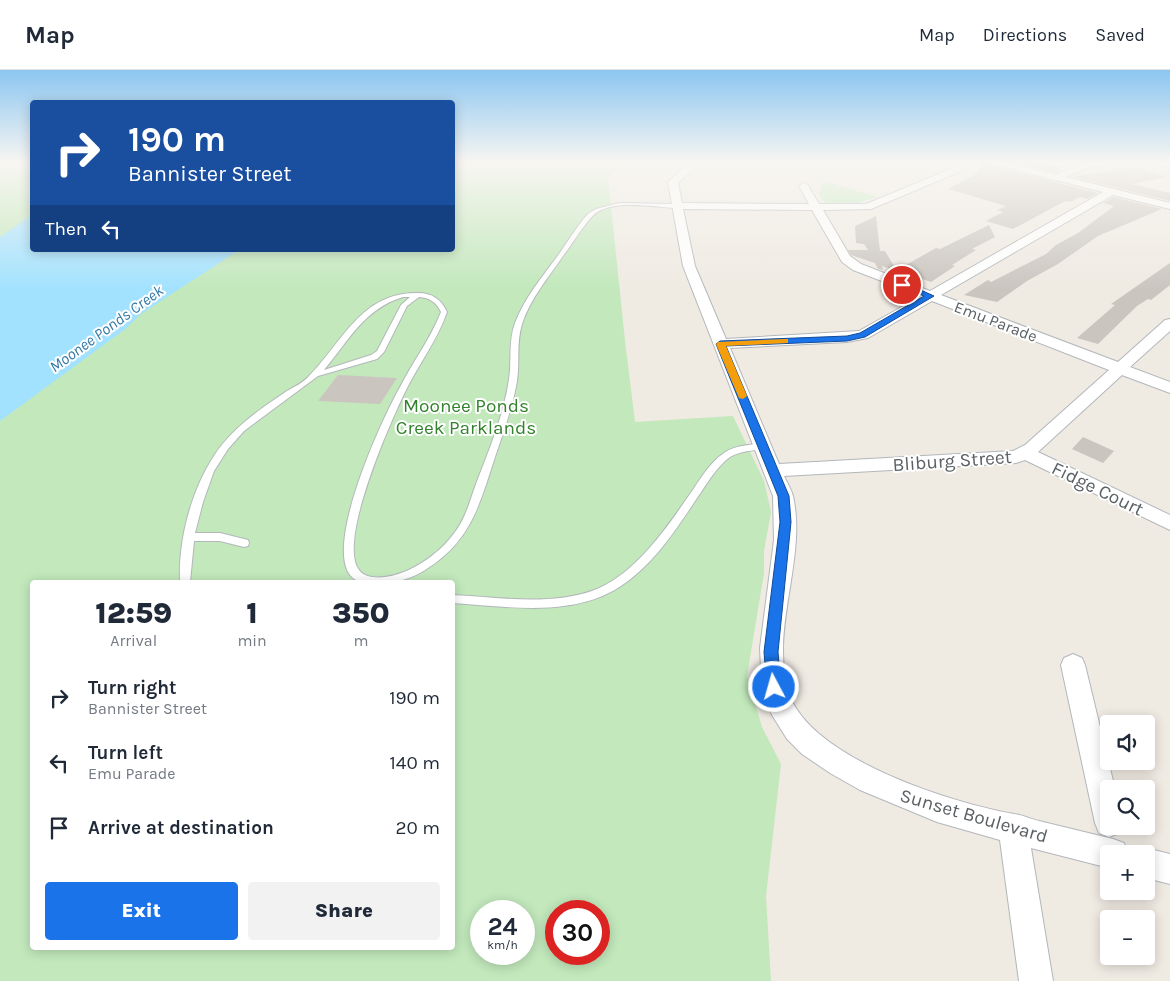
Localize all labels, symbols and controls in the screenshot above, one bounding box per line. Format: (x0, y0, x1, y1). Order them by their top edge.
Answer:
text: Map (25, 21, 75, 49)
text: Map (919, 24, 955, 46)
text: Directions (983, 24, 1067, 46)
text: Saved (1095, 24, 1145, 46)
text: 190 m (128, 119, 226, 160)
icon: right (45, 120, 110, 185)
text: Bannister Street (128, 161, 292, 187)
icon: left (97, 215, 125, 243)
text: Then (45, 218, 87, 240)
pin (881, 264, 923, 306)
icon: arrive (888, 271, 916, 299)
water label: Moonee Ponds Creek (46, 280, 168, 376)
street label: Emu Parade (952, 297, 1040, 346)
park label: Moonee Ponds Creek Parklands (396, 395, 536, 439)
street label: Bliburg Street (892, 446, 1012, 476)
street label: Fidge Court (1048, 457, 1147, 521)
text: 12:59 (95, 595, 172, 631)
text: 1 (246, 595, 258, 631)
text: 350 (332, 595, 390, 631)
text: Arrival (110, 631, 157, 650)
text: min (237, 631, 267, 650)
text: m (353, 631, 368, 650)
position arrow (747, 660, 799, 712)
text: Turn right (88, 677, 177, 699)
icon: right (45, 684, 73, 712)
text: 190 m (389, 687, 440, 709)
text: Bannister Street (88, 699, 207, 718)
map controls (1100, 715, 1155, 965)
button: sound (1100, 715, 1155, 770)
text: Turn left (88, 742, 163, 764)
icon: left (45, 749, 73, 777)
text: 140 m (390, 752, 440, 774)
text: Emu Parade (88, 764, 175, 783)
button: search (1100, 780, 1155, 835)
street label: Sunset Boulevard (897, 784, 1050, 848)
icon: arrive (45, 814, 73, 842)
text: Arrive at destination (88, 817, 274, 839)
text: 20 m (395, 817, 440, 839)
button: + (1100, 845, 1155, 900)
button: Exit (45, 882, 238, 940)
button: Share (248, 882, 440, 940)
speed limit sign: 30 (545, 900, 610, 965)
button: − (1100, 910, 1155, 965)
text: 24 (487, 912, 518, 941)
text: km/h (487, 938, 518, 952)

